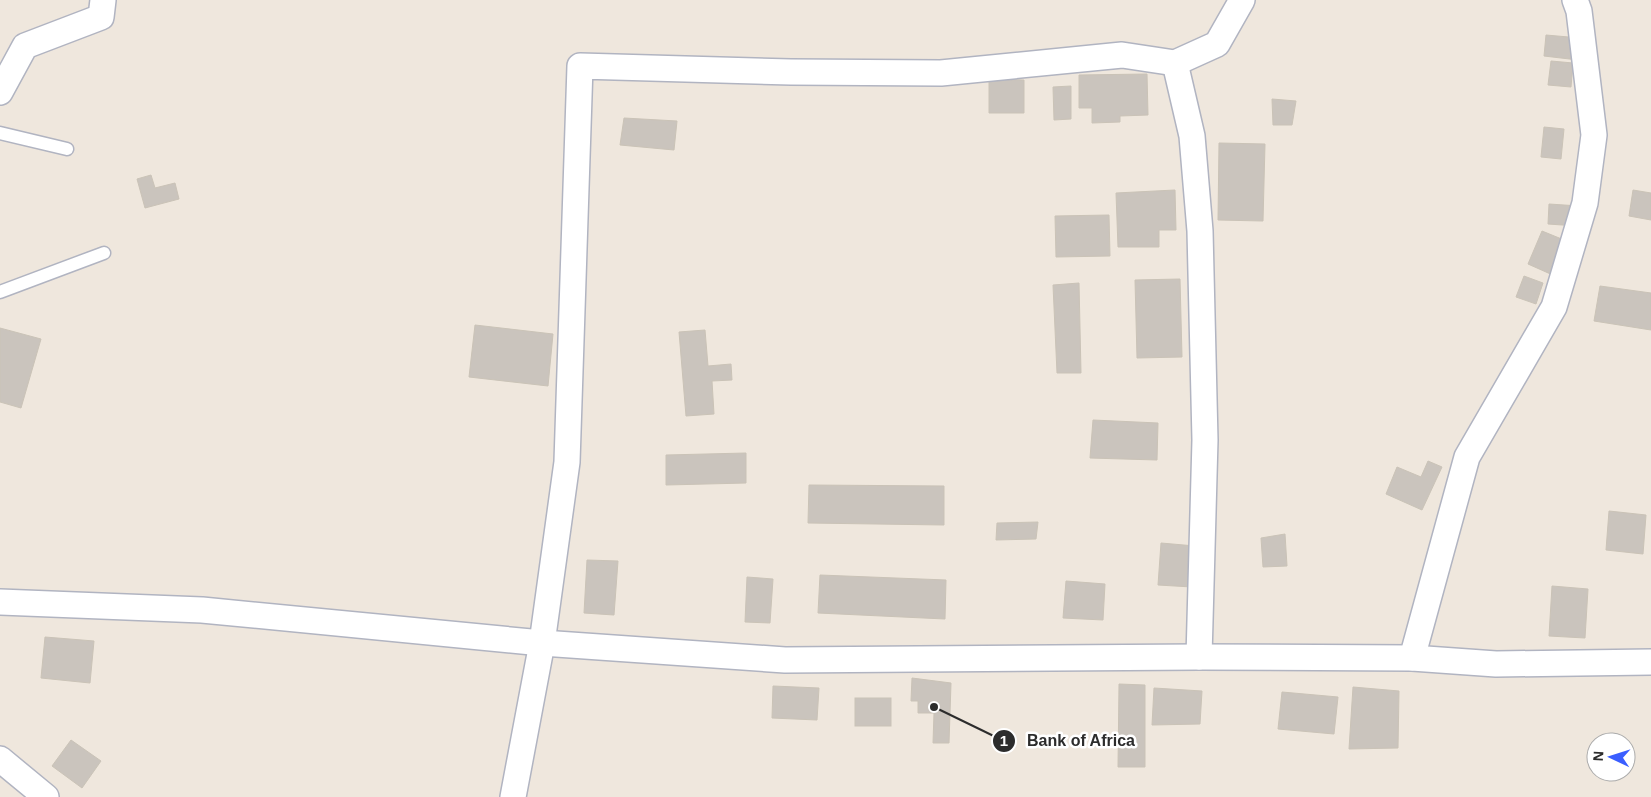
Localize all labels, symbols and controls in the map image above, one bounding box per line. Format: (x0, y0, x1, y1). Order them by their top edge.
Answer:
callout: Bank of Africa (991, 725, 1145, 756)
text: 1 (1000, 732, 1008, 749)
text: Bank of Africa (1027, 732, 1135, 749)
north arrow (1586, 732, 1636, 782)
text: N (1590, 750, 1606, 762)

